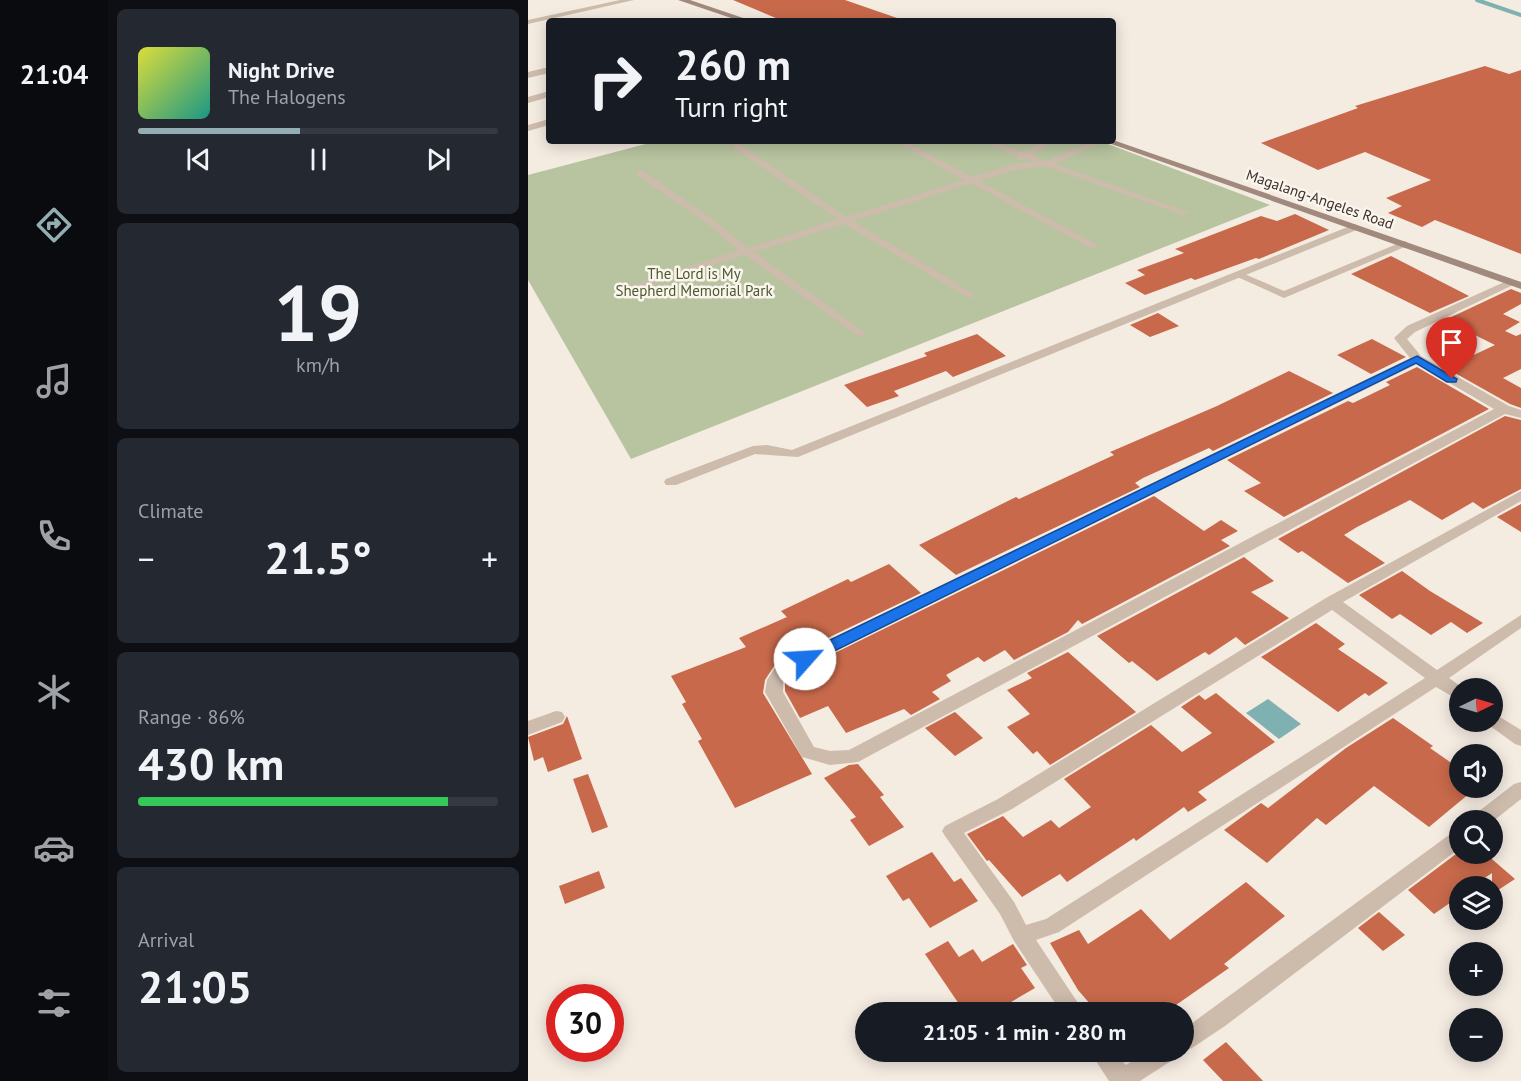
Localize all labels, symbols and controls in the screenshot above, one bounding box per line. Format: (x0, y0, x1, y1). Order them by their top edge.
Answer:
text: 260 m (675, 37, 791, 92)
icon: right (576, 42, 654, 120)
text: Night Drive (228, 56, 335, 84)
text: 21:04 (20, 57, 88, 91)
text: The Halogens (228, 84, 346, 110)
text: Turn right (675, 90, 788, 124)
icon: previous (182, 143, 215, 176)
icon: pause (302, 143, 335, 176)
icon: next (422, 143, 455, 176)
street label: Magalang-Angeles Road (1244, 165, 1396, 233)
icon: directions (33, 204, 75, 246)
text: 19 (274, 262, 362, 363)
park label: The Lord is My Shepherd Memorial Park (615, 264, 773, 300)
pin (1426, 317, 1477, 379)
icon: arrive (1435, 326, 1468, 359)
text: km/h (296, 352, 340, 378)
icon: music (33, 360, 75, 402)
text: Climate (138, 498, 204, 524)
icon: phone (33, 515, 75, 557)
text: 21.5° (264, 528, 372, 586)
text: − (138, 537, 155, 580)
text: + (481, 537, 498, 580)
position arrow (773, 627, 837, 691)
icon: climate (33, 671, 75, 713)
north arrow (1449, 678, 1503, 732)
map controls (1449, 678, 1503, 1062)
text: Range · 86% (138, 704, 245, 730)
text: 430 km (138, 734, 284, 792)
button: sound (1449, 744, 1503, 798)
button: search (1449, 810, 1503, 864)
icon: car (33, 827, 75, 869)
button: layers (1449, 876, 1503, 930)
text: Arrival (138, 927, 194, 953)
button: + (1449, 942, 1503, 996)
text: 21:05 (138, 957, 252, 1015)
icon: filters (33, 982, 75, 1024)
speed limit sign: 30 (546, 984, 624, 1062)
button: − (1449, 1008, 1503, 1062)
text: 21:05 · 1 min · 280 m (923, 1018, 1126, 1046)

